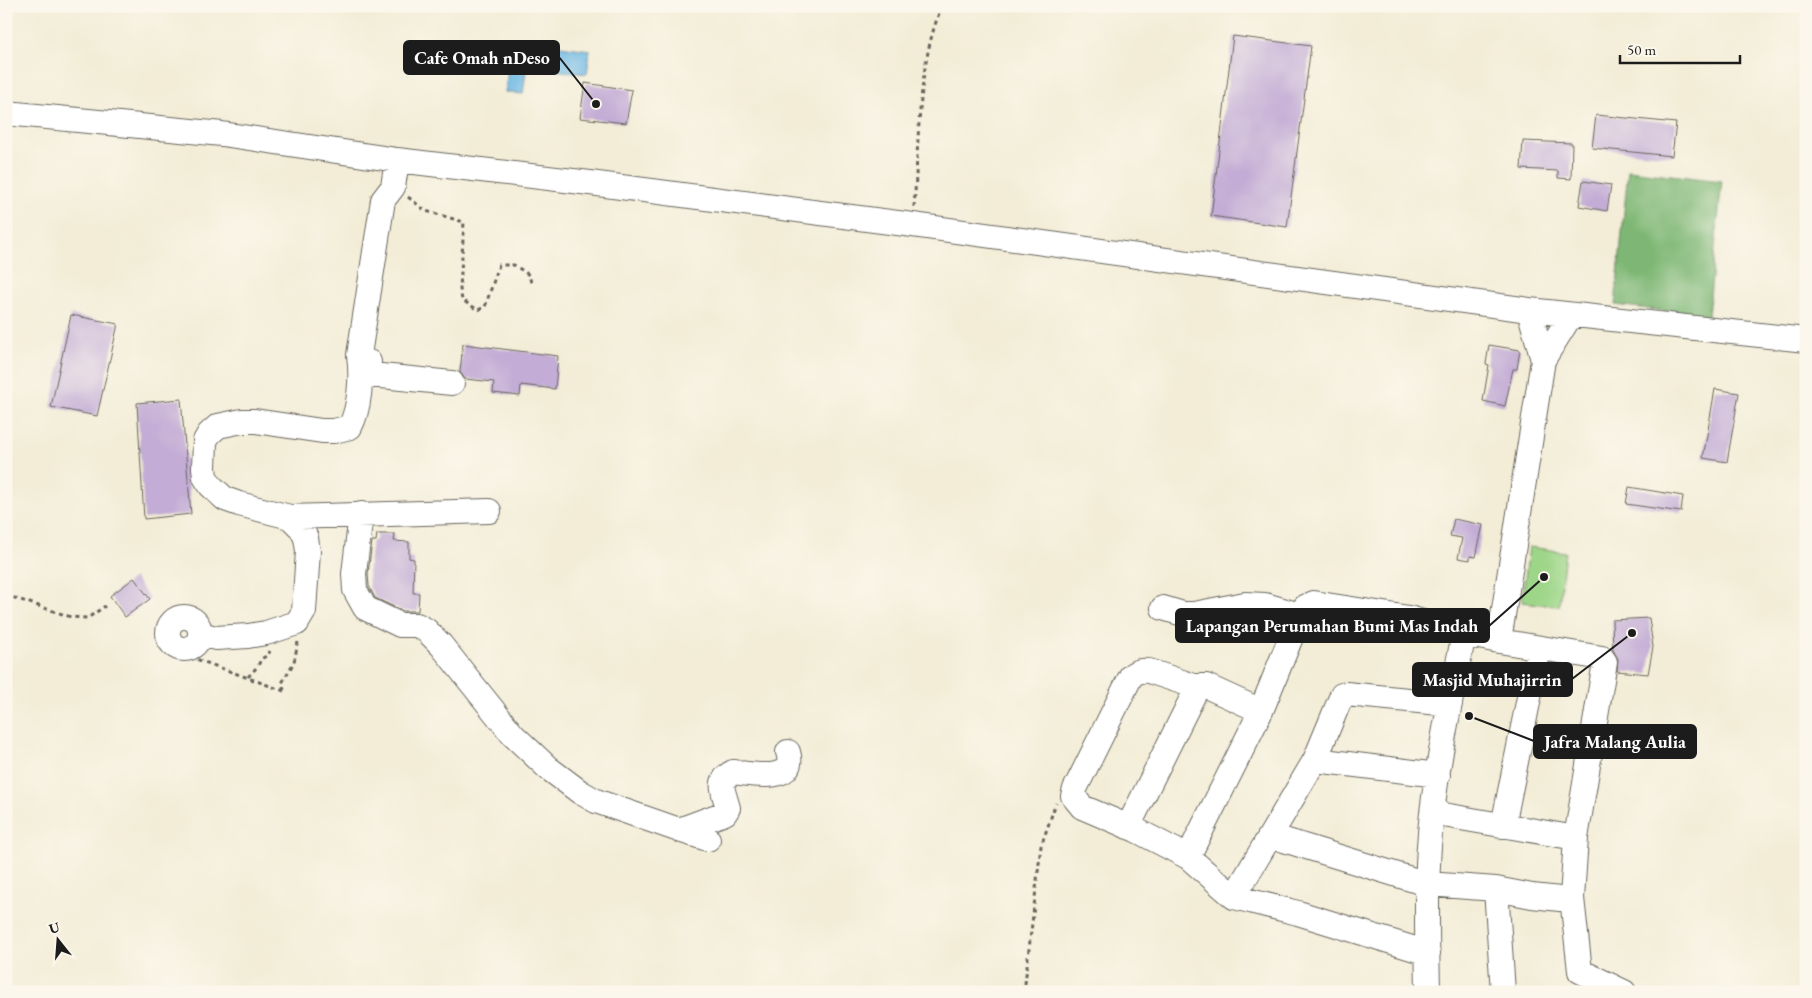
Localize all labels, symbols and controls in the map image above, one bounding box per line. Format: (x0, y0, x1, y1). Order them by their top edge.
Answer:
scale bar (1620, 32, 1740, 64)
text: 50 m (1627, 40, 1656, 59)
callout: Cafe Omah nDeso (404, 41, 559, 74)
text: Cafe Omah nDeso (414, 46, 550, 69)
callout: Lapangan Perumahan Bumi Mas Indah (1176, 609, 1489, 642)
text: Lapangan Perumahan Bumi Mas Indah (1186, 614, 1478, 637)
callout: Masjid Muhajirrin (1413, 663, 1572, 696)
text: Masjid Muhajirrin (1422, 668, 1562, 691)
callout: Jafra Malang Aulia (1534, 725, 1696, 758)
text: Jafra Malang Aulia (1542, 730, 1686, 753)
north arrow (32, 916, 82, 966)
text: U (47, 917, 62, 938)

